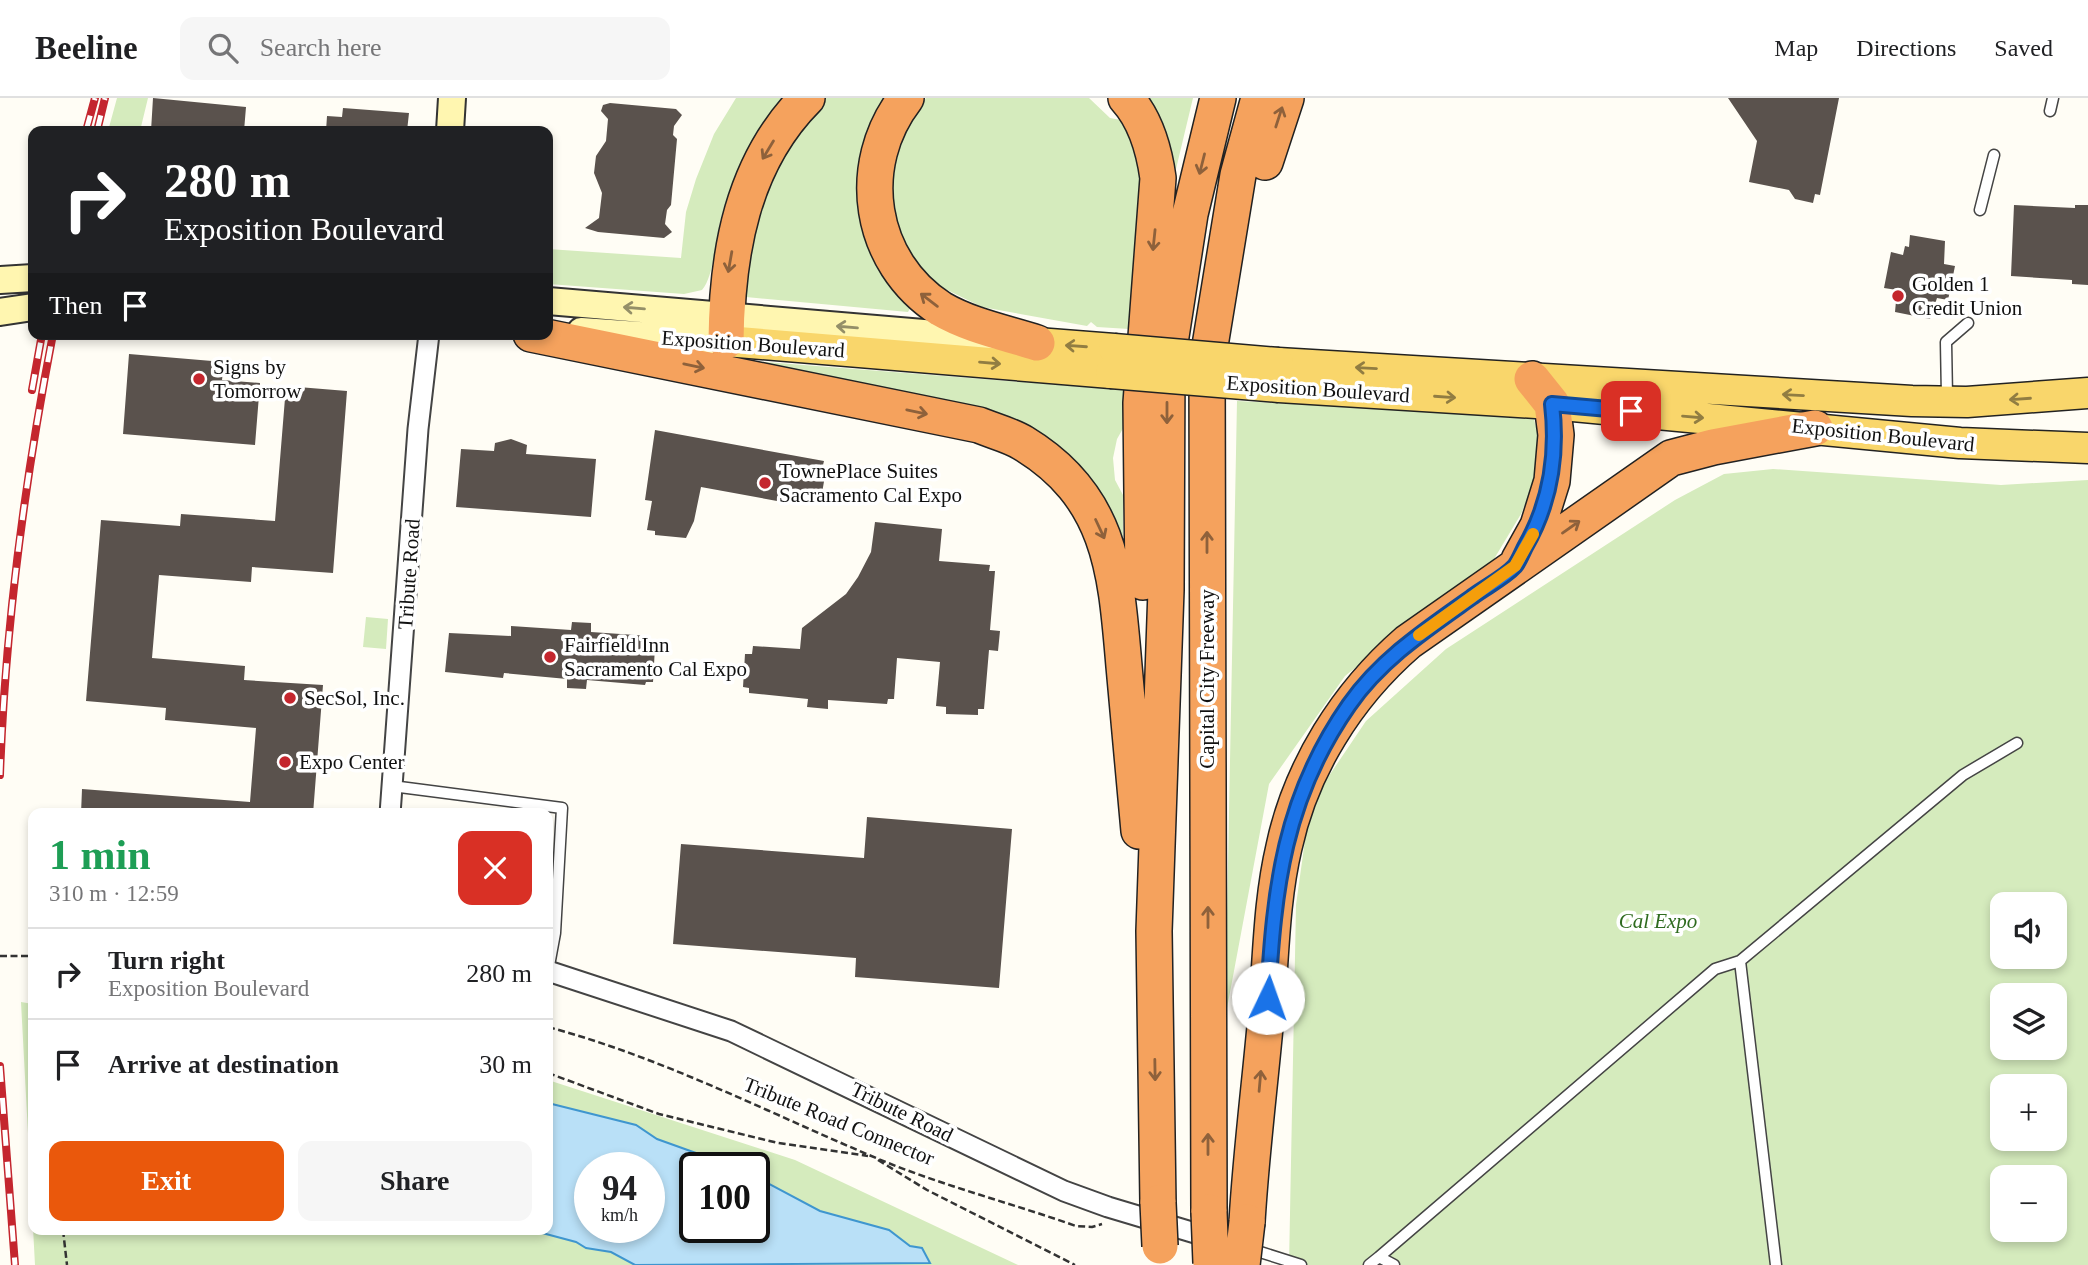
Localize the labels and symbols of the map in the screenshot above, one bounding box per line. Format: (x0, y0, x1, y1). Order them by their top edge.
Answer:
one-way arrow (1274, 107, 1287, 129)
one-way arrow (761, 139, 775, 159)
one-way arrow (1194, 152, 1208, 175)
one-way arrow (1147, 228, 1160, 251)
one-way arrow (723, 250, 737, 273)
place label: Golden 1 Credit Union (1912, 272, 2023, 320)
marker: Golden 1 Credit Union (1890, 288, 1906, 304)
one-way arrow (921, 292, 939, 307)
one-way arrow (623, 302, 646, 315)
one-way arrow (836, 320, 859, 333)
street label: Exposition Boulevard (661, 326, 846, 362)
one-way arrow (1065, 339, 1087, 352)
place label: Signs by Tomorrow (213, 355, 302, 403)
one-way arrow (978, 357, 1000, 370)
one-way arrow (682, 360, 705, 374)
one-way arrow (1355, 361, 1378, 374)
marker: Signs by Tomorrow (191, 371, 207, 387)
street label: Exposition Boulevard (1226, 371, 1411, 407)
pin (1601, 381, 1661, 441)
one-way arrow (1782, 388, 1805, 401)
one-way arrow (1433, 391, 1456, 404)
one-way arrow (2009, 393, 2032, 406)
one-way arrow (1160, 402, 1174, 425)
one-way arrow (905, 406, 928, 420)
one-way arrow (1681, 411, 1704, 424)
street label: Exposition Boulevard (1790, 413, 1976, 457)
place label: TownePlace Suites Sacramento Cal Expo (779, 459, 962, 507)
marker: TownePlace Suites Sacramento Cal Expo (757, 475, 773, 491)
street label: Tribute Road (393, 517, 425, 630)
one-way arrow (1093, 518, 1107, 539)
one-way arrow (1561, 520, 1580, 534)
one-way arrow (1200, 531, 1214, 554)
street label: Capital City Freeway (1195, 589, 1219, 769)
place label: Fairfield Inn Sacramento Cal Expo (564, 633, 747, 681)
marker: Fairfield Inn Sacramento Cal Expo (542, 649, 558, 665)
place label: SecSol, Inc. (304, 686, 405, 710)
marker: SecSol, Inc. (282, 690, 298, 706)
place label: Expo Center (299, 750, 405, 774)
marker: Expo Center (277, 754, 293, 770)
one-way arrow (1201, 905, 1215, 928)
park label: Cal Expo (1619, 909, 1697, 933)
position arrow (1231, 961, 1305, 1035)
one-way arrow (1149, 1058, 1162, 1081)
one-way arrow (1254, 1070, 1267, 1093)
street label: Tribute Road Connector (740, 1072, 938, 1170)
street label: Tribute Road (847, 1077, 957, 1147)
one-way arrow (1201, 1133, 1215, 1156)
speed limit sign: 100 (679, 1152, 770, 1243)

